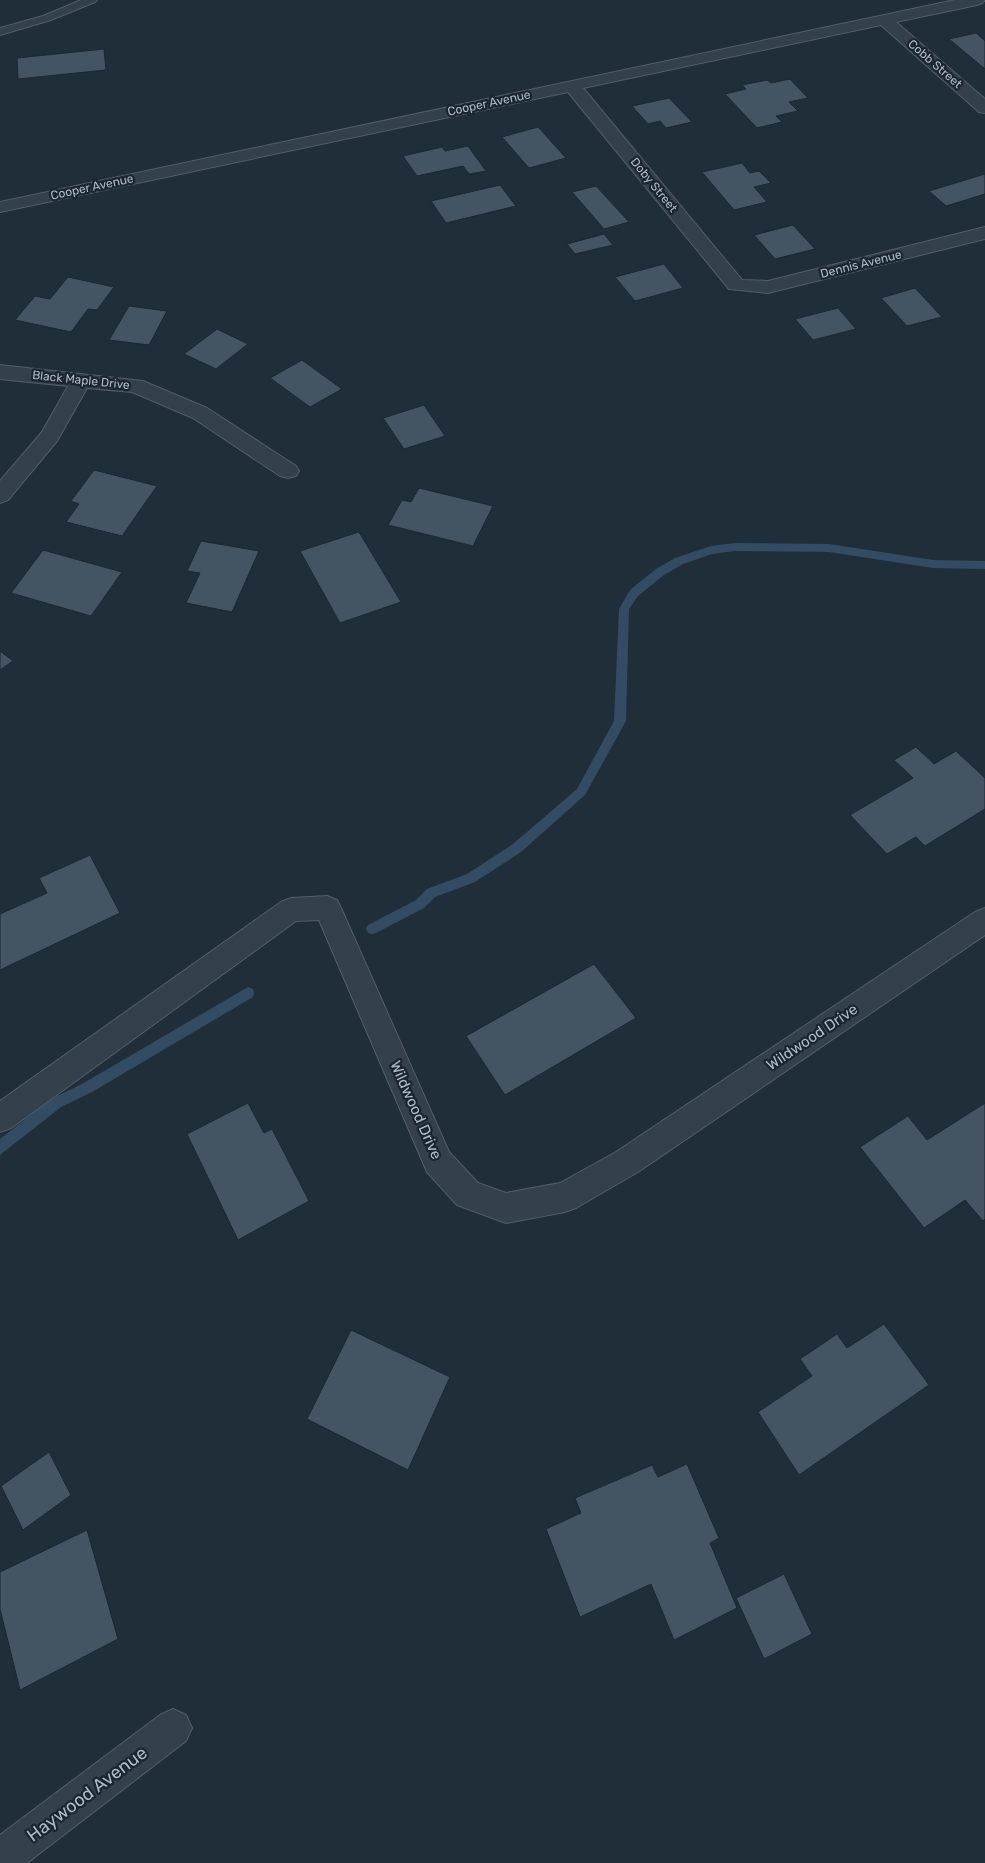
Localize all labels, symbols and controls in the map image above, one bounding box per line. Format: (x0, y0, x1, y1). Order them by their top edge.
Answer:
street label: Cobb Street (905, 37, 965, 91)
street label: Cooper Avenue (446, 87, 532, 119)
street label: Doby Street (628, 155, 680, 215)
street label: Cooper Avenue (49, 171, 135, 203)
street label: Dennis Avenue (819, 247, 903, 281)
street label: Black Maple Drive (32, 368, 131, 392)
street label: Wildwood Drive (763, 1000, 861, 1074)
street label: Wildwood Drive (386, 1058, 446, 1162)
street label: Haywood Avenue (22, 1742, 152, 1846)

